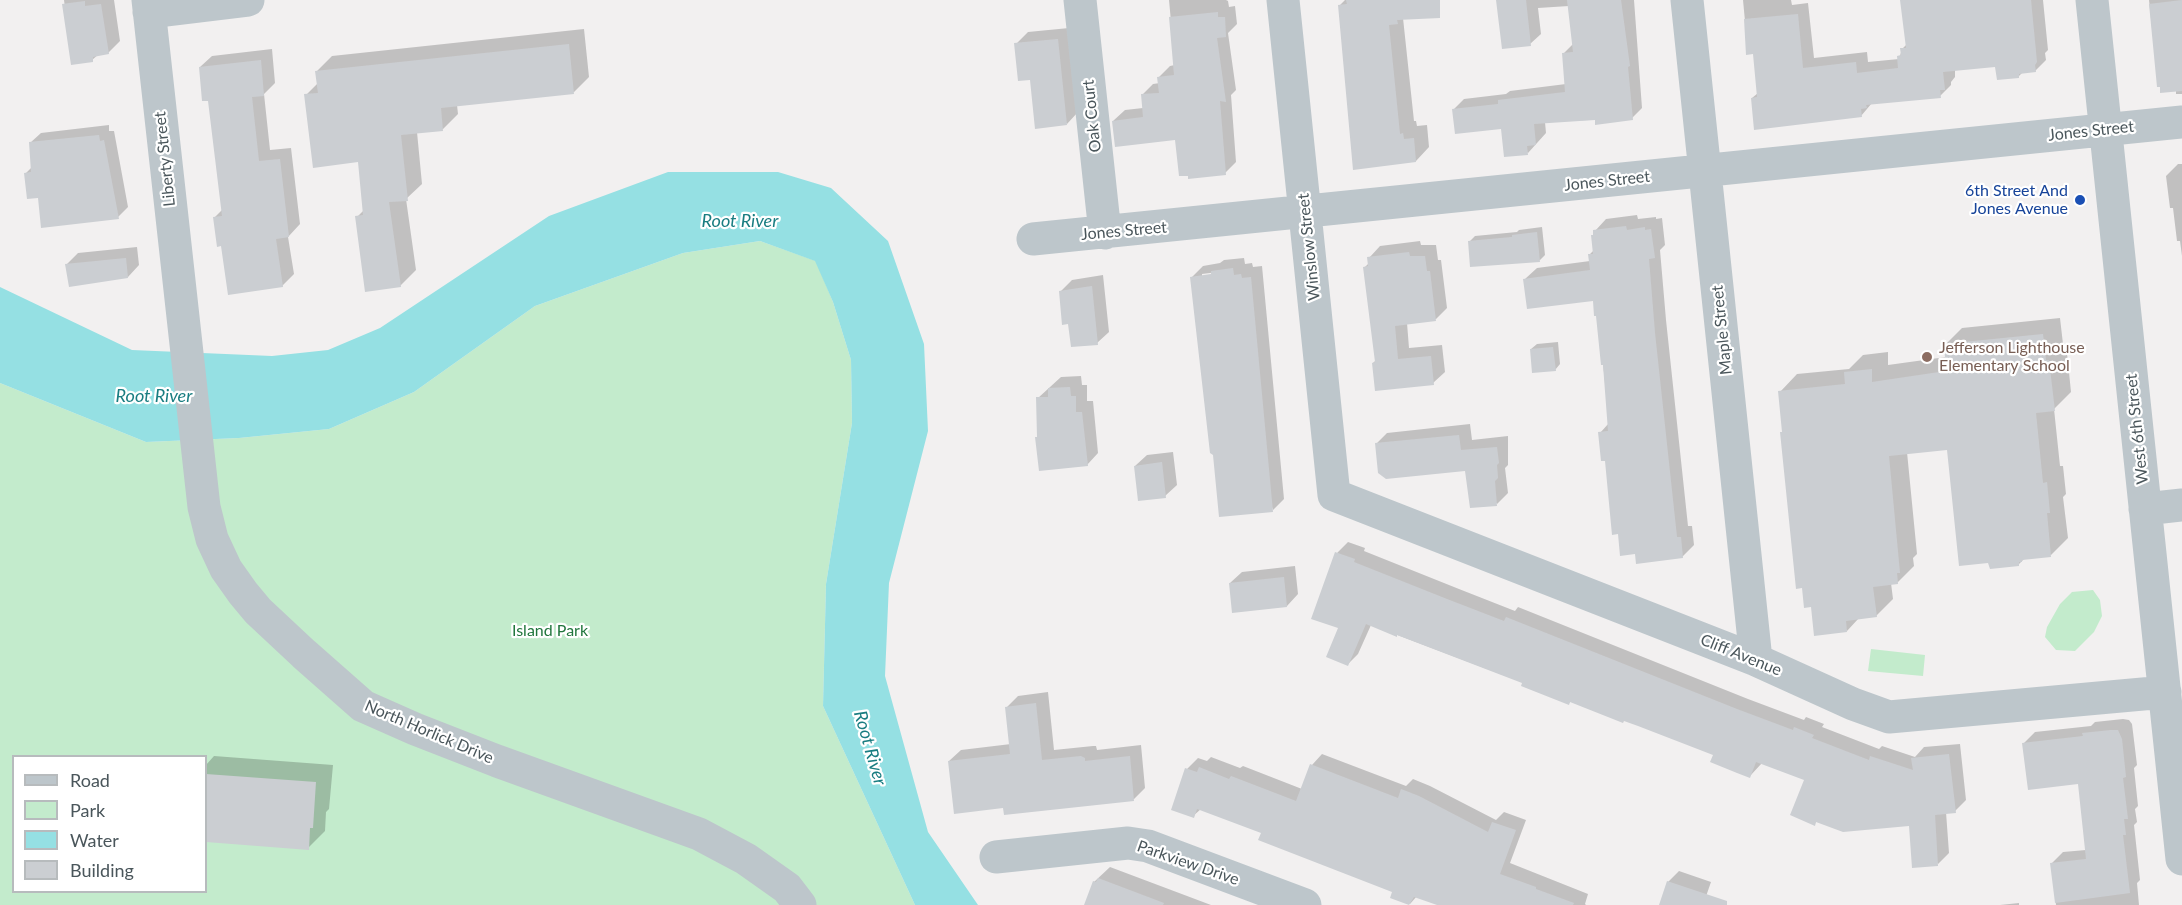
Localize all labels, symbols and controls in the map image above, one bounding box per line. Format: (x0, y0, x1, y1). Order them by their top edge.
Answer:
street label: Oak Court (1079, 79, 1105, 153)
street label: Liberty Street (150, 111, 180, 207)
street label: Jones Street (2047, 117, 2135, 145)
street label: Jones Street (1563, 167, 1651, 195)
place label: 6th Street And Jones Avenue (1965, 181, 2068, 219)
street label: Winslow Street (1294, 192, 1324, 302)
marker: 6th Street And Jones Avenue (2073, 193, 2087, 207)
water label: Root River (702, 210, 778, 232)
street label: Jones Street (1080, 218, 1168, 244)
street label: Maple Street (1708, 284, 1736, 376)
place label: Jefferson Lighthouse Elementary School (1939, 338, 2085, 376)
marker: Jefferson Lighthouse Elementary School (1920, 350, 1934, 364)
street label: West 6th Street (2122, 373, 2152, 485)
water label: Root River (116, 385, 192, 407)
park label: Island Park (512, 621, 588, 641)
street label: Cliff Avenue (1698, 630, 1784, 680)
street label: North Horlick Drive (362, 696, 496, 768)
water label: Root River (849, 708, 891, 788)
legend (12, 755, 207, 893)
text: Road (70, 769, 110, 791)
text: Park (70, 799, 105, 821)
text: Water (70, 829, 119, 851)
street label: Parkview Drive (1135, 837, 1241, 889)
text: Building (70, 859, 134, 881)

